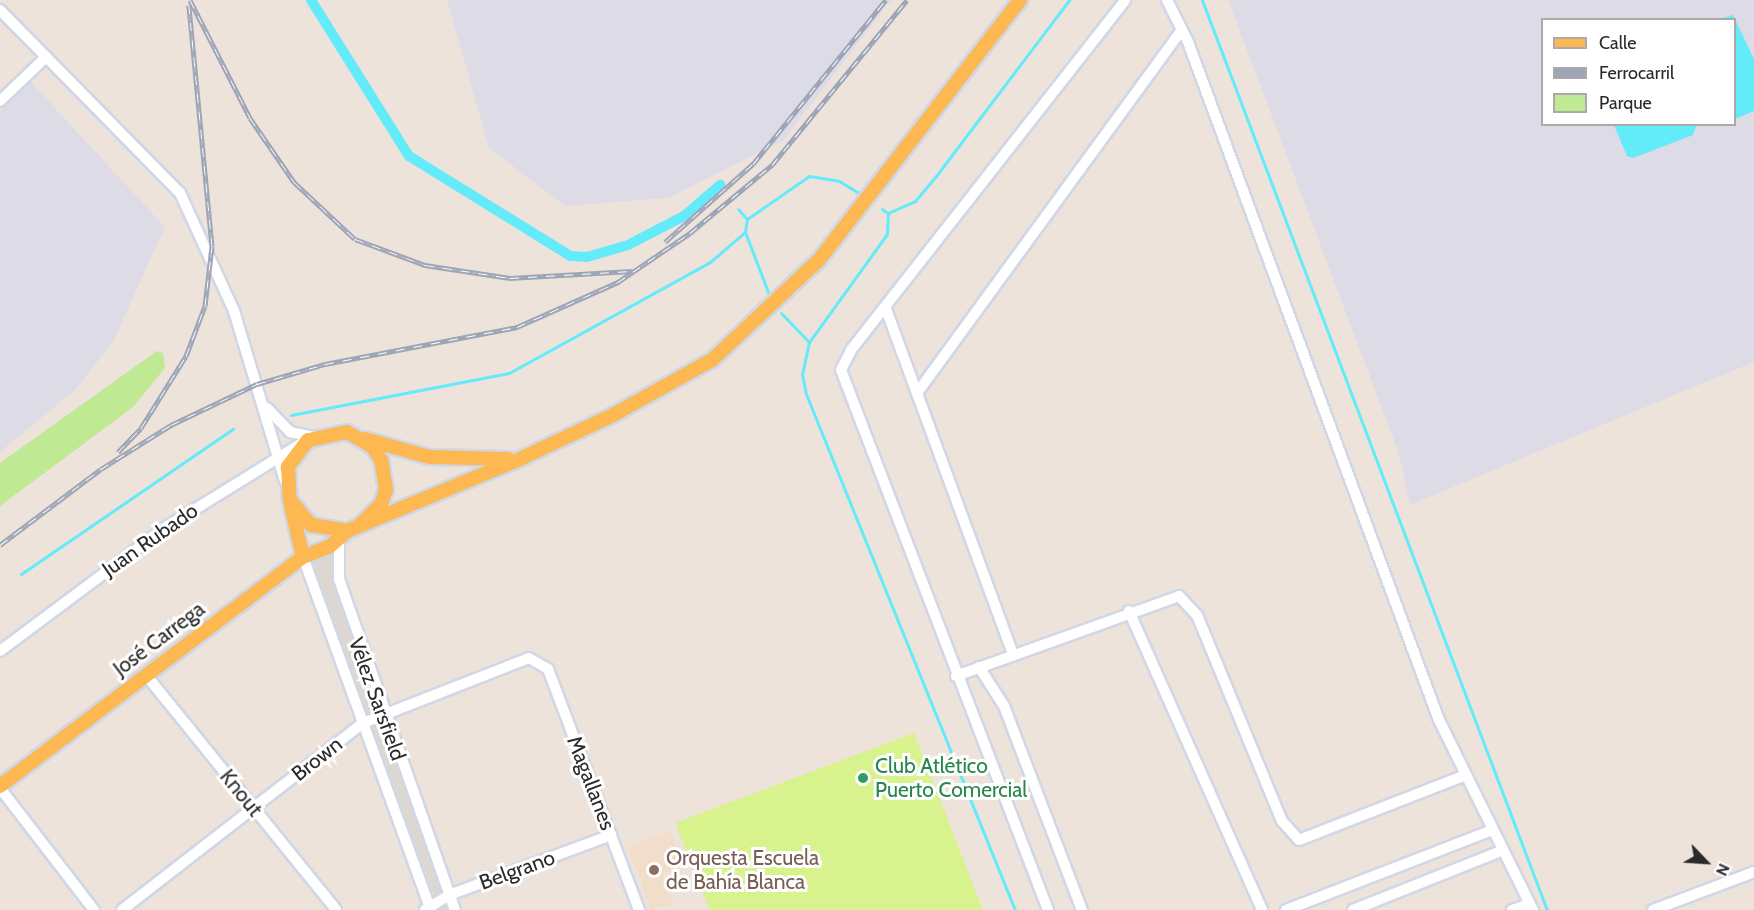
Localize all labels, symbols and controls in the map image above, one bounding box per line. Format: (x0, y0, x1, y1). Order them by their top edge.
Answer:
legend (1541, 18, 1736, 126)
text: Calle (1599, 32, 1636, 54)
text: Ferrocarril (1599, 62, 1674, 84)
text: Parque (1599, 92, 1652, 114)
street label: Juan Rubado (97, 498, 203, 582)
street label: José Carrega (108, 596, 210, 682)
street label: Vélez Sarsfield (343, 634, 411, 764)
street label: Brown (287, 731, 347, 787)
street label: Magallanes (562, 732, 620, 834)
place label: Club Atlético Puerto Comercial (875, 753, 1027, 803)
street label: Knout (214, 764, 268, 822)
marker: Club Atlético Puerto Comercial (856, 771, 870, 785)
north arrow (1676, 832, 1736, 892)
street label: Belgrano (476, 845, 558, 895)
place label: Orquesta Escuela de Bahía Blanca (666, 845, 819, 895)
text: N (1712, 861, 1734, 879)
marker: Orquesta Escuela de Bahía Blanca (647, 863, 661, 877)

